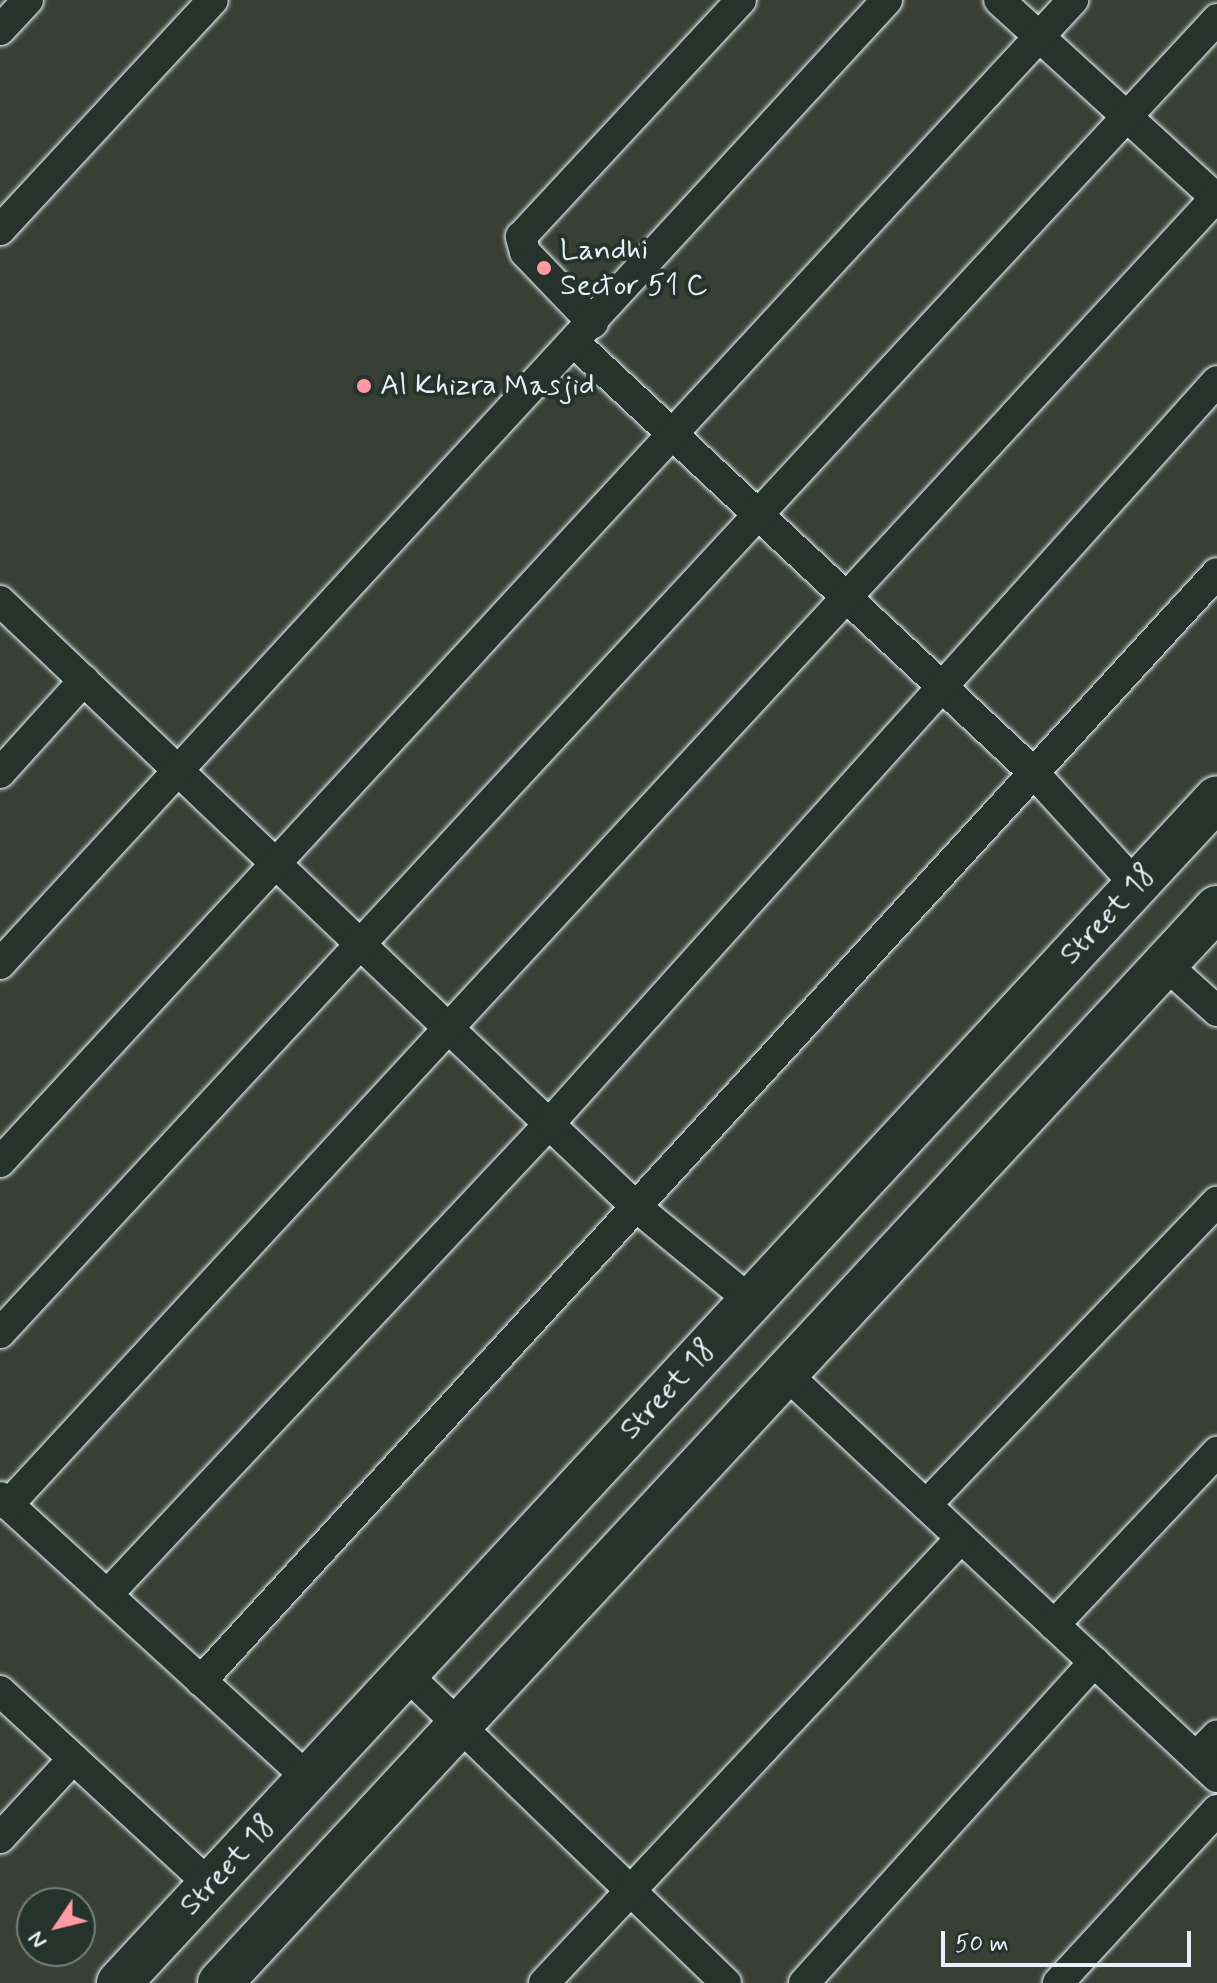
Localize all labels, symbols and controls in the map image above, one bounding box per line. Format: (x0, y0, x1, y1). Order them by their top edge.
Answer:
place label: Landhi Sector 51 C (560, 233, 708, 304)
marker: Landhi Sector 51 C (535, 259, 553, 277)
place label: Al Khizra Masjid (380, 368, 593, 404)
marker: Al Khizra Masjid (355, 377, 373, 395)
street label: Street 18 (1053, 857, 1163, 973)
street label: Street 18 (613, 1332, 723, 1448)
street label: Street 18 (173, 1808, 283, 1924)
north arrow (16, 1887, 96, 1967)
scale bar (945, 1915, 1195, 1965)
text: N (22, 1926, 54, 1954)
text: 50 m (955, 1929, 1009, 1960)

